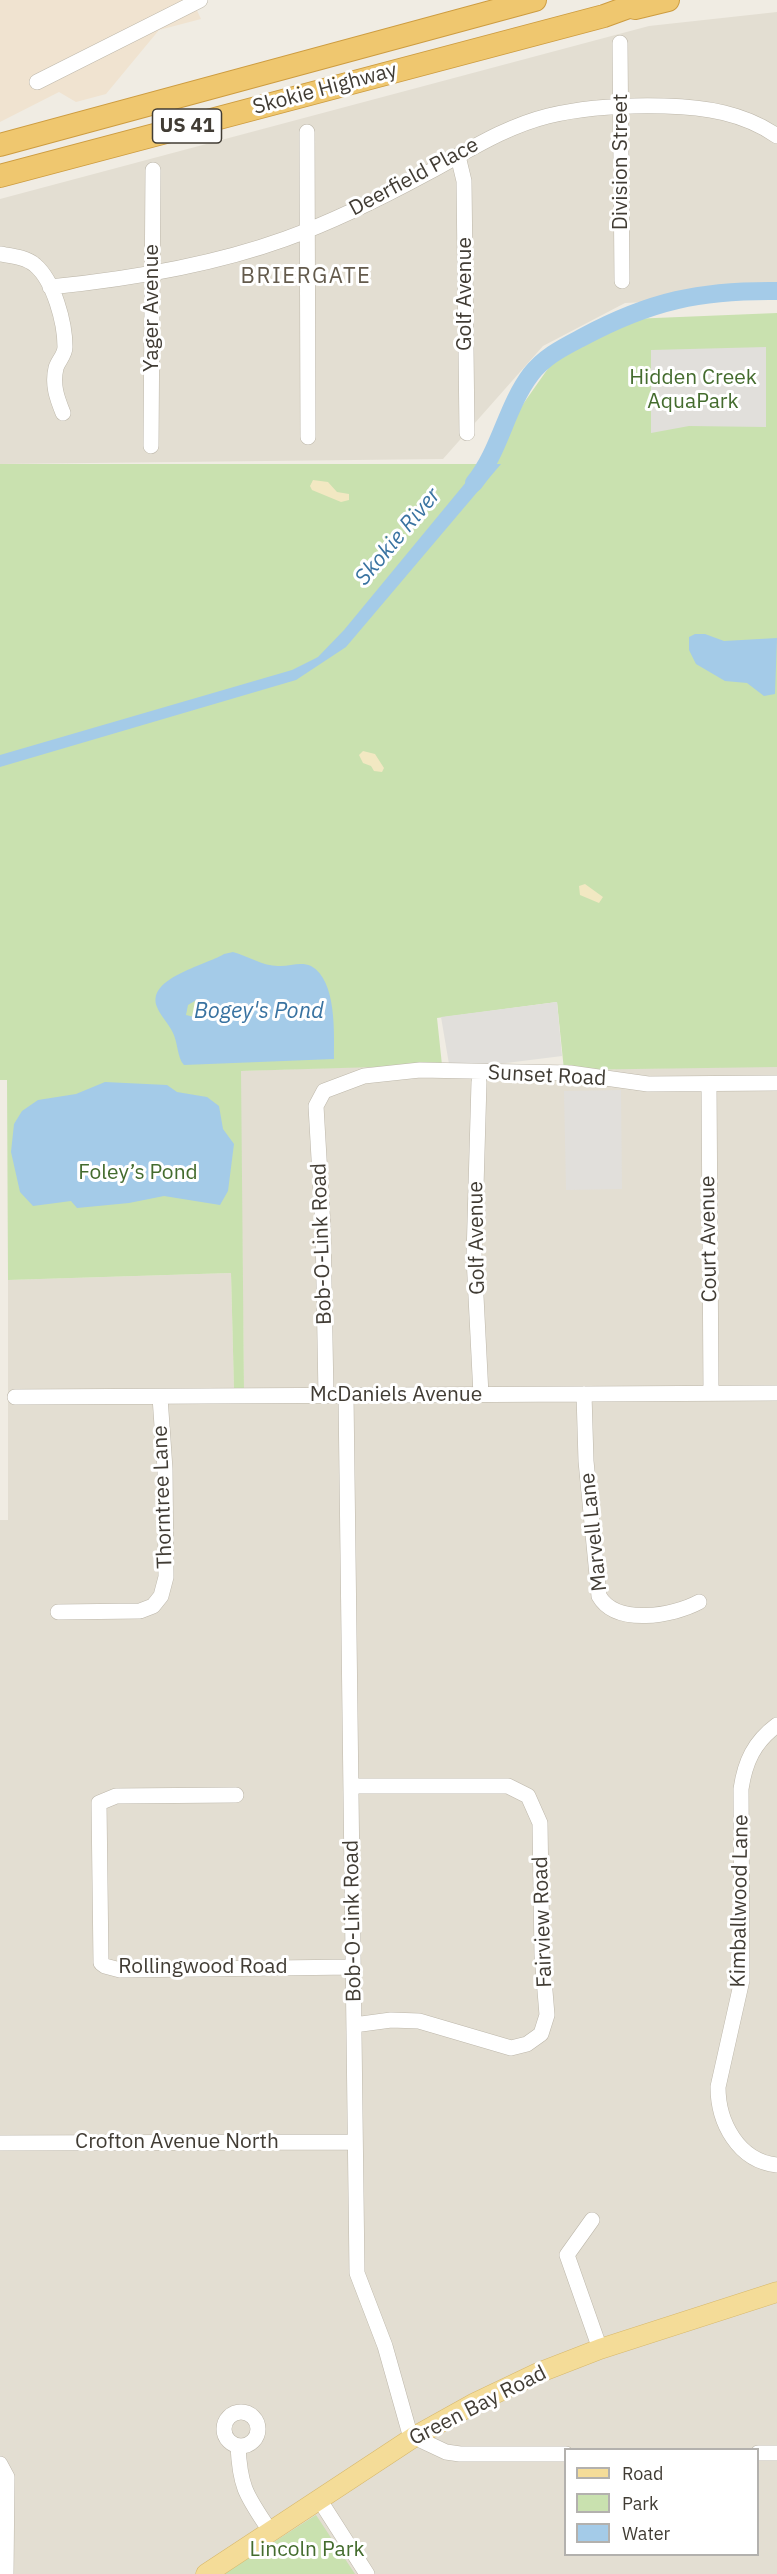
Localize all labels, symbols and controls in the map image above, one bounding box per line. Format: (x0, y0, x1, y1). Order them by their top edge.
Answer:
street label: Skokie Highway (250, 58, 400, 120)
street label: Division Street (608, 94, 634, 230)
road number: US 41 (152, 109, 222, 143)
street label: Deerfield Place (345, 132, 483, 222)
street label: Golf Avenue (452, 237, 478, 351)
street label: Yager Avenue (139, 244, 165, 372)
district label: BRIERGATE (241, 264, 371, 290)
park label: Hidden Creek AquaPark (629, 365, 757, 415)
water label: Skokie River (350, 483, 446, 591)
water label: Bogey's Pond (194, 999, 324, 1025)
street label: Sunset Road (487, 1060, 607, 1092)
park label: Foley’s Pond (78, 1160, 198, 1186)
street label: Bob-O-Link Road (307, 1163, 337, 1325)
street label: Court Avenue (695, 1175, 723, 1303)
street label: Golf Avenue (463, 1181, 491, 1295)
street label: McDaniels Avenue (310, 1382, 482, 1408)
street label: Thorntree Lane (148, 1425, 178, 1569)
street label: Marvell Lane (575, 1471, 613, 1593)
street label: Kimballwood Lane (726, 1814, 754, 1988)
street label: Bob-O-Link Road (339, 1840, 367, 2002)
street label: Fairview Road (528, 1856, 558, 1988)
street label: Rollingwood Road (118, 1954, 288, 1980)
street label: Crofton Avenue North (75, 2129, 279, 2155)
street label: Green Bay Road (405, 2361, 551, 2451)
legend (564, 2448, 759, 2556)
text: Road (622, 2462, 663, 2485)
text: Park (622, 2492, 658, 2515)
text: Water (622, 2522, 670, 2545)
park label: Lincoln Park (250, 2537, 364, 2563)

